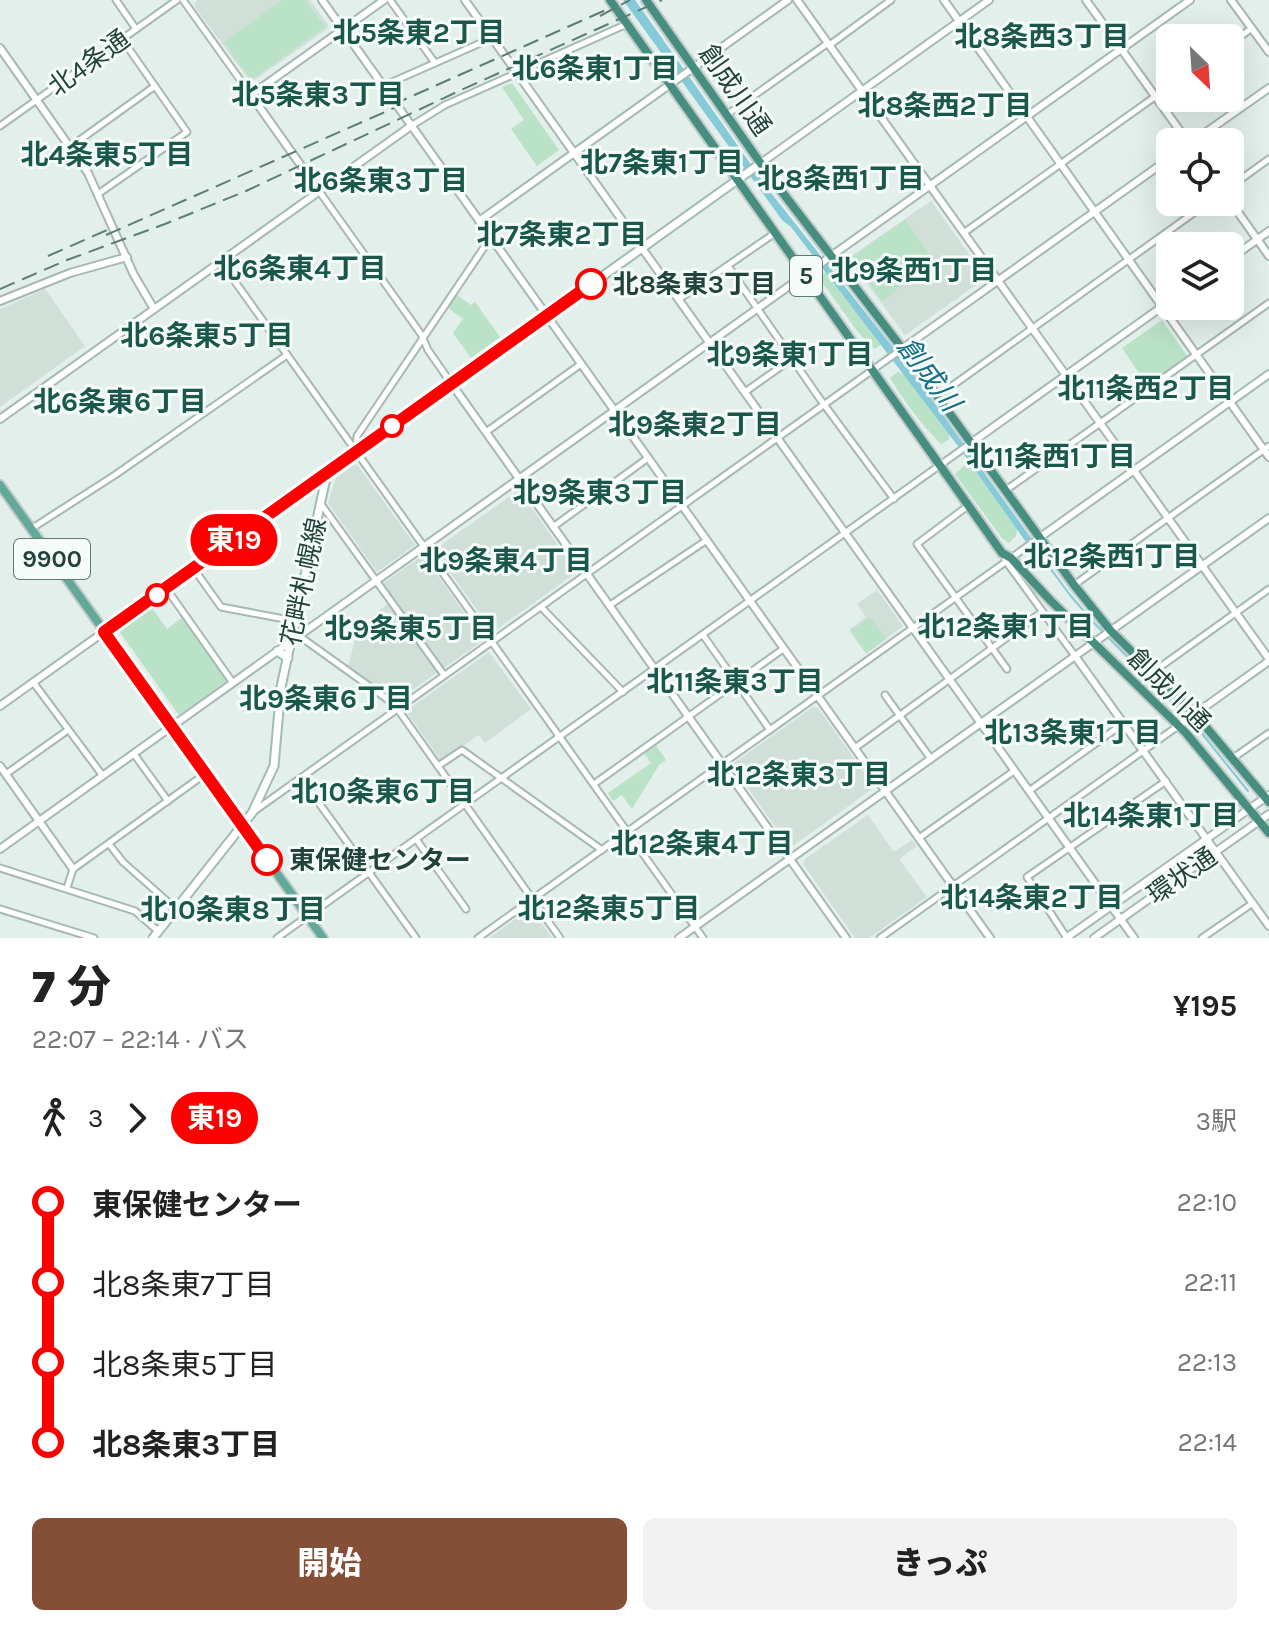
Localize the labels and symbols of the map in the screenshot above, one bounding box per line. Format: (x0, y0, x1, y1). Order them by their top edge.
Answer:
district label: 北5条東2丁目 (332, 16, 506, 49)
district label: 北8条西3丁目 (954, 20, 1130, 53)
street label: 北4条通 (42, 23, 136, 103)
north arrow (1156, 24, 1244, 112)
street label: 創成川通 (692, 39, 778, 141)
district label: 北6条東1丁目 (512, 52, 678, 85)
district label: 北5条東3丁目 (231, 78, 405, 111)
district label: 北8条西2丁目 (857, 89, 1033, 122)
district label: 北4条東5丁目 (21, 138, 193, 171)
district label: 北7条東1丁目 (580, 146, 744, 179)
district label: 北8条西1丁目 (757, 162, 925, 195)
district label: 北6条東3丁目 (294, 164, 468, 197)
district label: 北7条東2丁目 (477, 218, 647, 251)
district label: 北6条東4丁目 (213, 252, 387, 285)
district label: 北9条西1丁目 (830, 254, 998, 287)
road number: 5 (790, 256, 822, 296)
marker: 北8条東3丁目 (576, 269, 606, 299)
place label: 北8条東3丁目 (613, 269, 776, 300)
district label: 北6条東5丁目 (120, 319, 294, 352)
water label: 創成川 (891, 331, 969, 420)
district label: 北9条東1丁目 (706, 338, 874, 371)
district label: 北11条西2丁目 (1058, 372, 1234, 405)
district label: 北6条東6丁目 (33, 385, 207, 418)
district label: 北9条東2丁目 (608, 408, 782, 441)
unlabelled marker (381, 415, 403, 437)
district label: 北11条西1丁目 (966, 440, 1136, 473)
district label: 北9条東3丁目 (513, 476, 687, 509)
line badge: 東19 (188, 514, 280, 566)
street label: 花畔札幌線 (275, 515, 333, 649)
road number: 9900 (14, 539, 90, 579)
district label: 北12条西1丁目 (1024, 540, 1200, 573)
district label: 北9条東4丁目 (419, 544, 593, 577)
unlabelled marker (146, 584, 168, 606)
district label: 北12条東1丁目 (918, 610, 1094, 643)
district label: 北9条東5丁目 (324, 612, 498, 645)
street label: 創成川通 (1121, 642, 1217, 738)
district label: 北11条東3丁目 (646, 665, 824, 698)
district label: 北9条東6丁目 (239, 682, 413, 715)
district label: 北13条東1丁目 (984, 716, 1162, 749)
district label: 北12条東3丁目 (707, 758, 891, 791)
district label: 北10条東6丁目 (291, 775, 475, 808)
district label: 北14条東1丁目 (1063, 799, 1239, 832)
district label: 北12条東4丁目 (610, 827, 794, 860)
street label: 環状通 (1141, 841, 1223, 911)
marker: 東保健センター (252, 845, 282, 875)
place label: 東保健センター (289, 845, 471, 876)
district label: 北14条東2丁目 (940, 881, 1124, 914)
district label: 北12条東5丁目 (517, 892, 701, 925)
district label: 北10条東8丁目 (140, 893, 326, 926)

